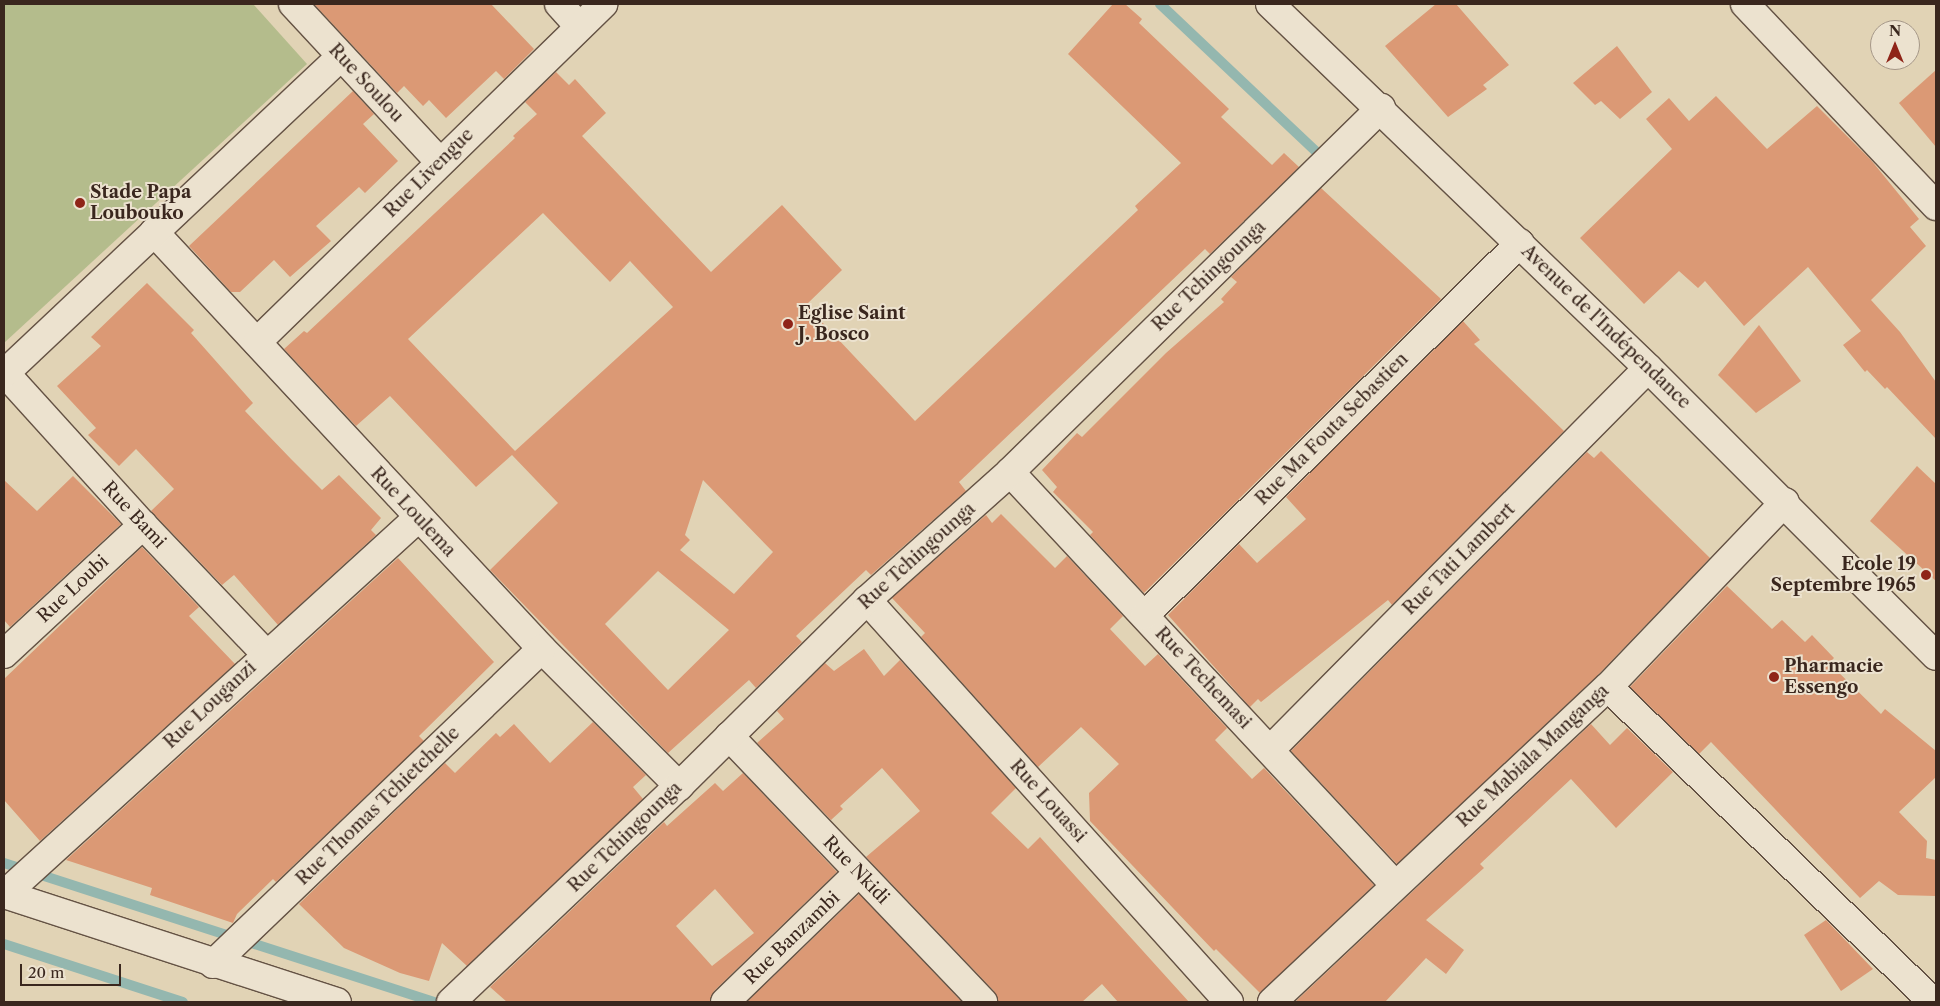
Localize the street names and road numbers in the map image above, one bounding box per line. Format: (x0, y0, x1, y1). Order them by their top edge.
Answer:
street label: Rue Soulou (324, 39, 408, 127)
street label: Rue Livengue (380, 124, 478, 222)
street label: Rue Tchingounga (1148, 216, 1270, 336)
street label: Avenue de l'Indépendance (1517, 241, 1695, 413)
street label: Rue Ma Fouta Sebastien (1251, 348, 1413, 510)
street label: Rue Loulema (366, 463, 460, 561)
street label: Rue Bami (98, 477, 170, 553)
street label: Rue Tchingounga (854, 498, 980, 614)
street label: Rue Tati Lambert (1398, 498, 1520, 620)
street label: Rue Loubi (33, 551, 113, 627)
street label: Rue Techemasi (1150, 623, 1256, 733)
street label: Rue Louganzi (159, 657, 261, 753)
street label: Rue Mabiala Manganga (1452, 680, 1614, 832)
street label: Rue Thomas Tchietchelle (291, 722, 465, 890)
street label: Rue Louassi (1005, 755, 1091, 847)
street label: Rue Tchingounga (564, 777, 686, 897)
street label: Rue Nkidi (818, 831, 894, 909)
street label: Rue Banzambi (740, 887, 844, 989)

